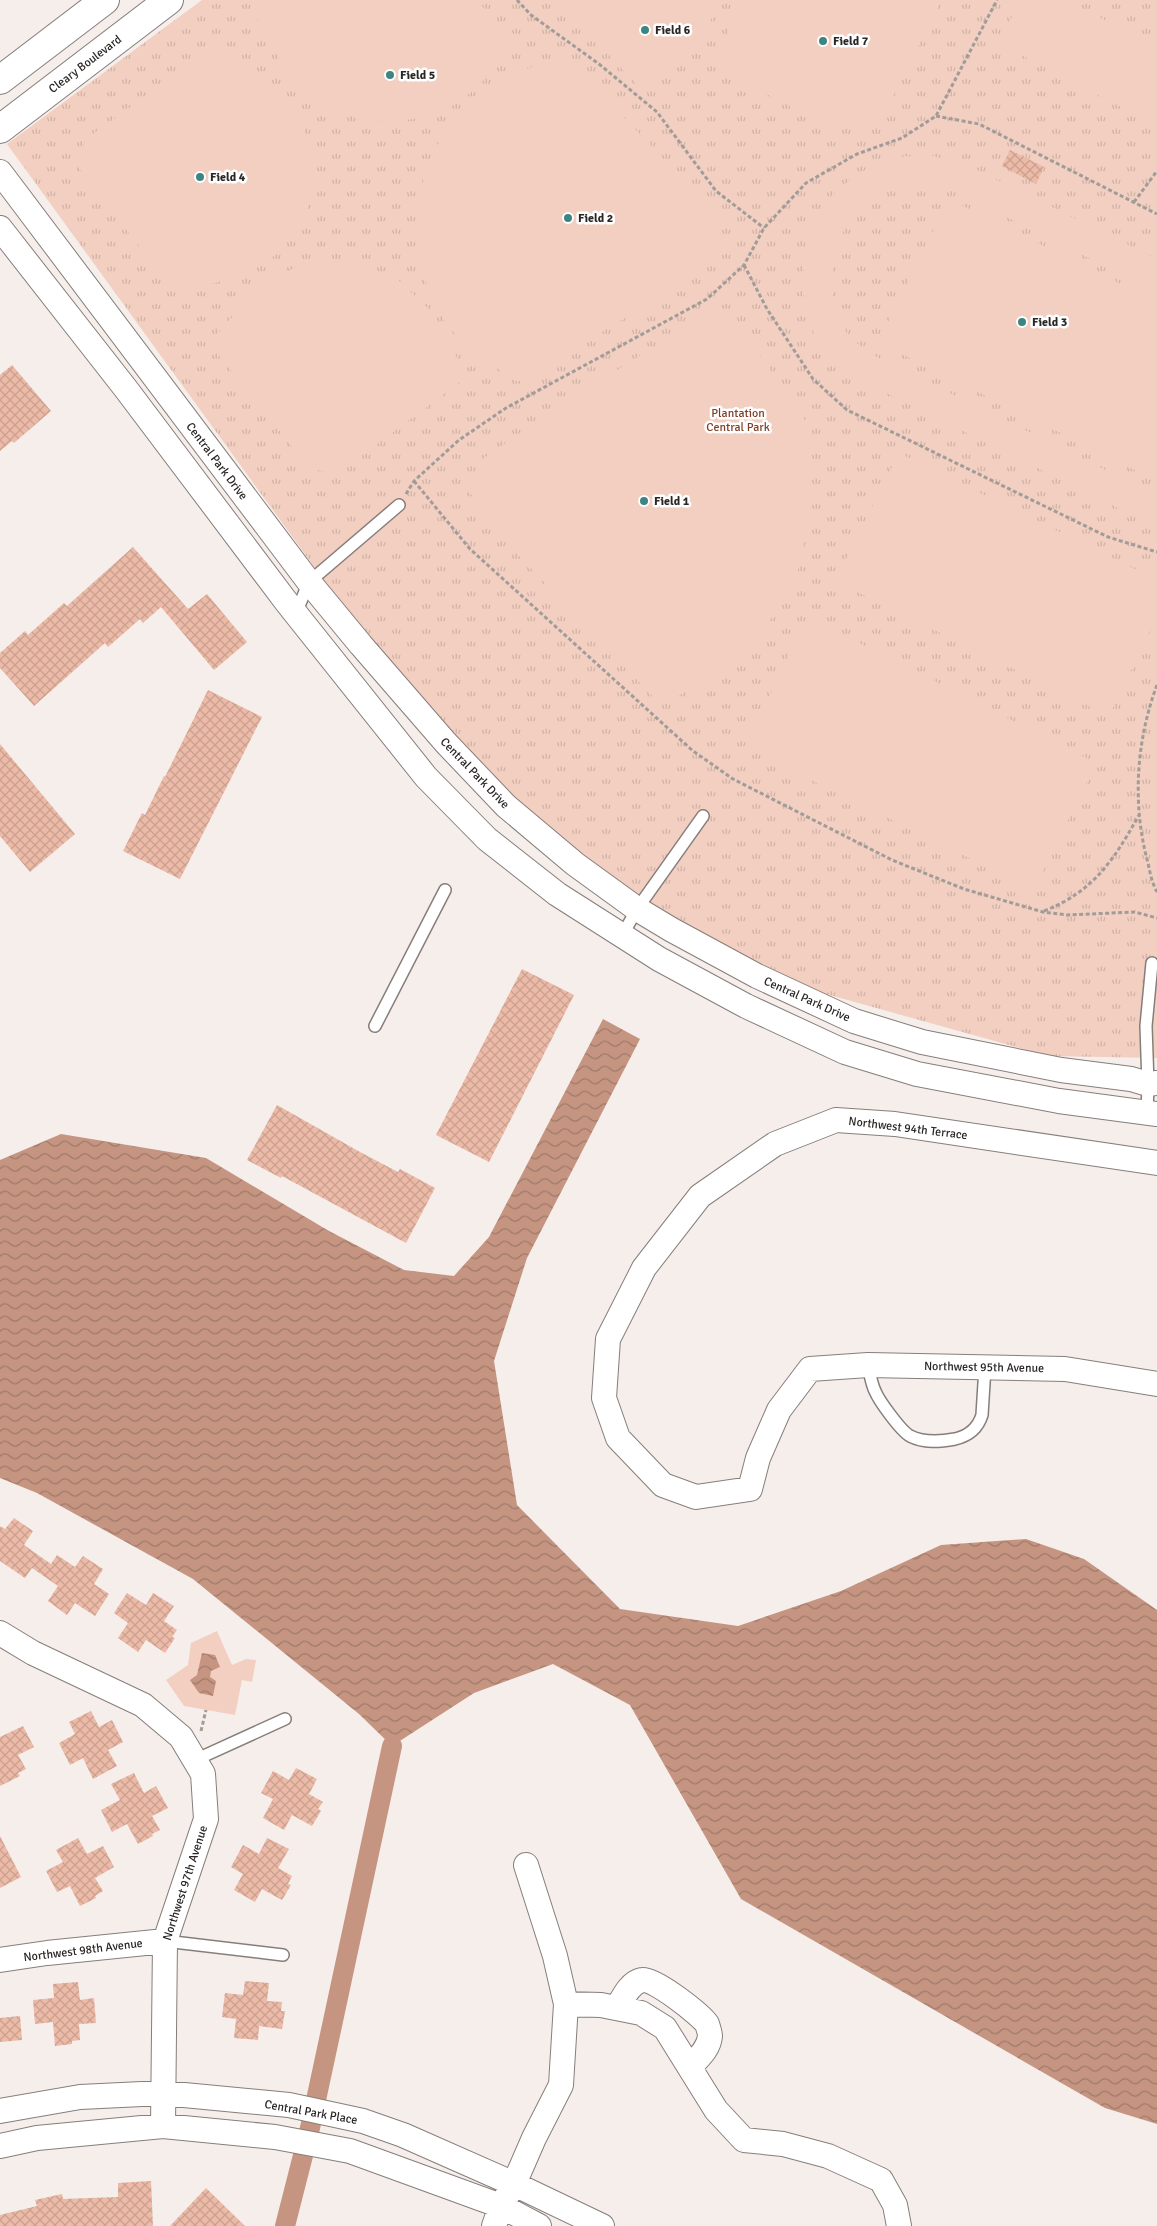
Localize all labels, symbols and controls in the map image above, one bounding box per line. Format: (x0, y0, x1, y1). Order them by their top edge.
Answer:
place label: Field 6 (655, 23, 691, 38)
marker: Field 6 (639, 24, 651, 36)
street label: Cleary Boulevard (46, 32, 125, 97)
place label: Field 7 (833, 34, 869, 49)
marker: Field 7 (817, 35, 829, 47)
place label: Field 5 (400, 68, 435, 83)
marker: Field 5 (384, 69, 396, 81)
place label: Field 4 (210, 170, 246, 185)
marker: Field 4 (194, 171, 206, 183)
place label: Field 2 (578, 211, 613, 226)
marker: Field 2 (562, 212, 574, 224)
place label: Field 3 (1032, 315, 1067, 330)
marker: Field 3 (1016, 316, 1028, 328)
park label: Plantation Central Park (706, 406, 770, 435)
street label: Central Park Drive (183, 420, 251, 503)
place label: Field 1 (654, 494, 690, 509)
marker: Field 1 (638, 495, 650, 507)
street label: Central Park Drive (437, 735, 512, 812)
street label: Central Park Drive (761, 974, 852, 1025)
street label: Northwest 94th Terrace (848, 1114, 968, 1143)
street label: Northwest 95th Avenue (924, 1359, 1044, 1376)
street label: Northwest 97th Avenue (160, 1824, 211, 1943)
street label: Northwest 98th Avenue (23, 1936, 144, 1965)
street label: Central Park Place (263, 2097, 359, 2128)

